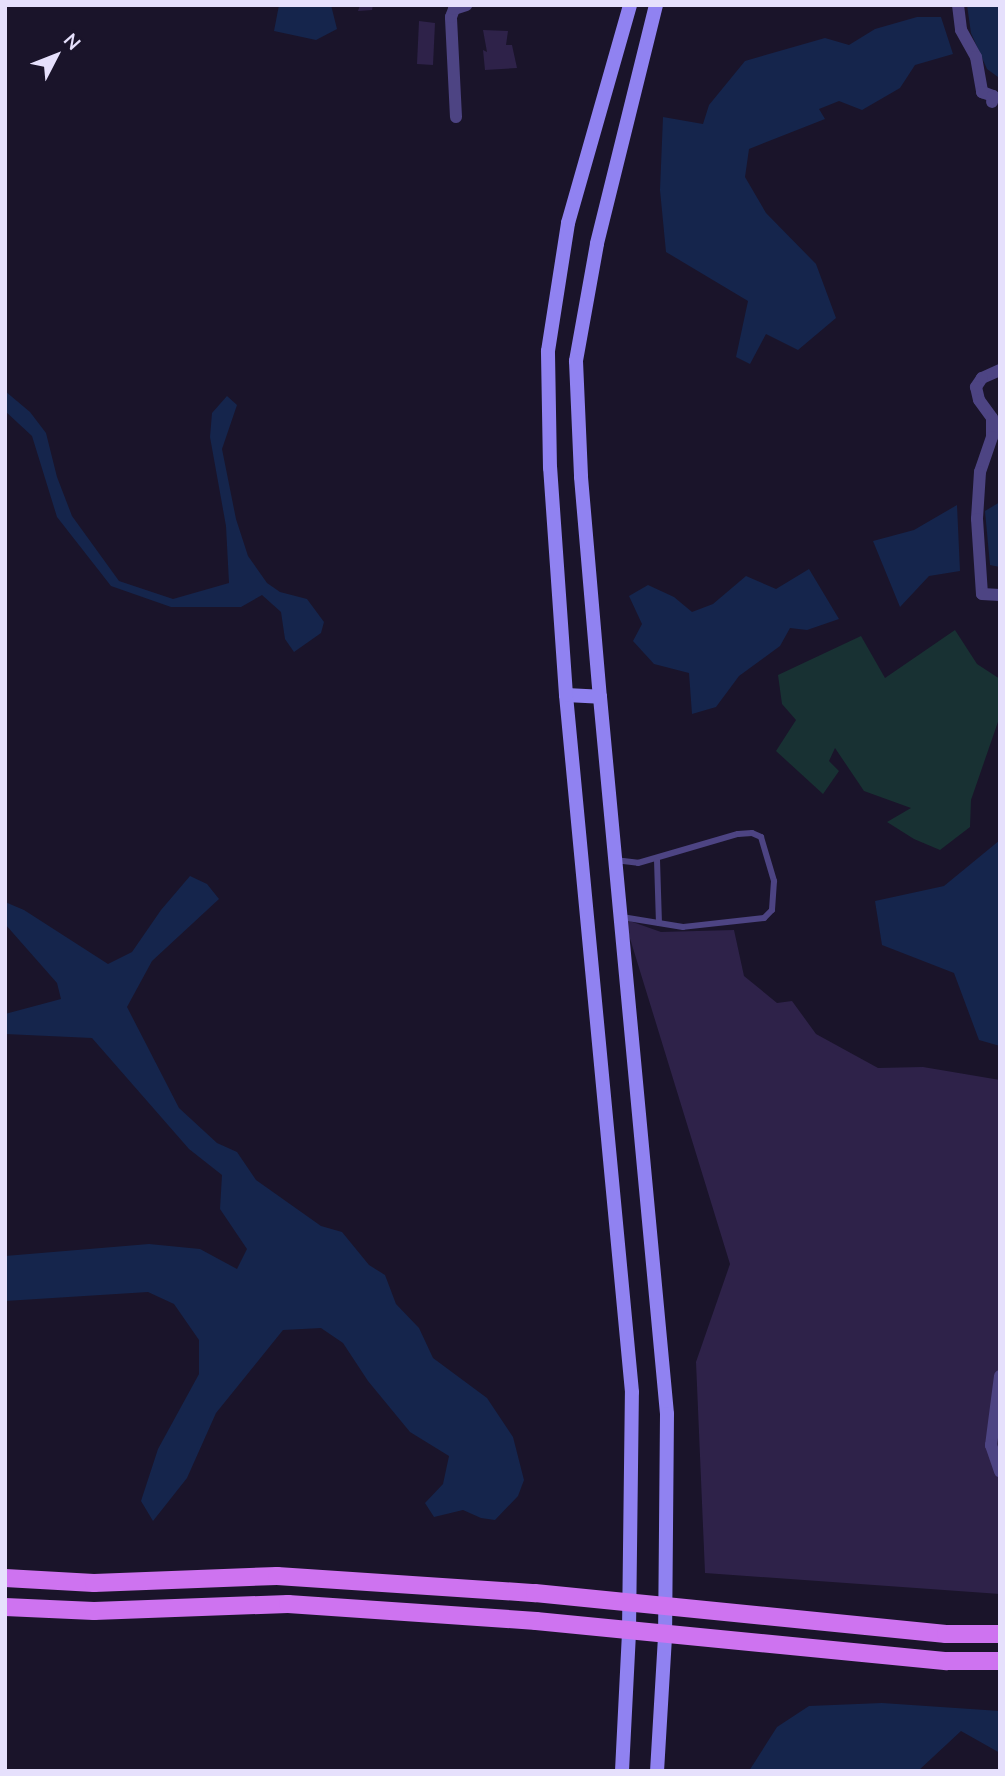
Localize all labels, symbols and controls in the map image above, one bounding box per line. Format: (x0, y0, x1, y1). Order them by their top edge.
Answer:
north arrow (21, 21, 91, 91)
text: N (57, 28, 86, 56)

